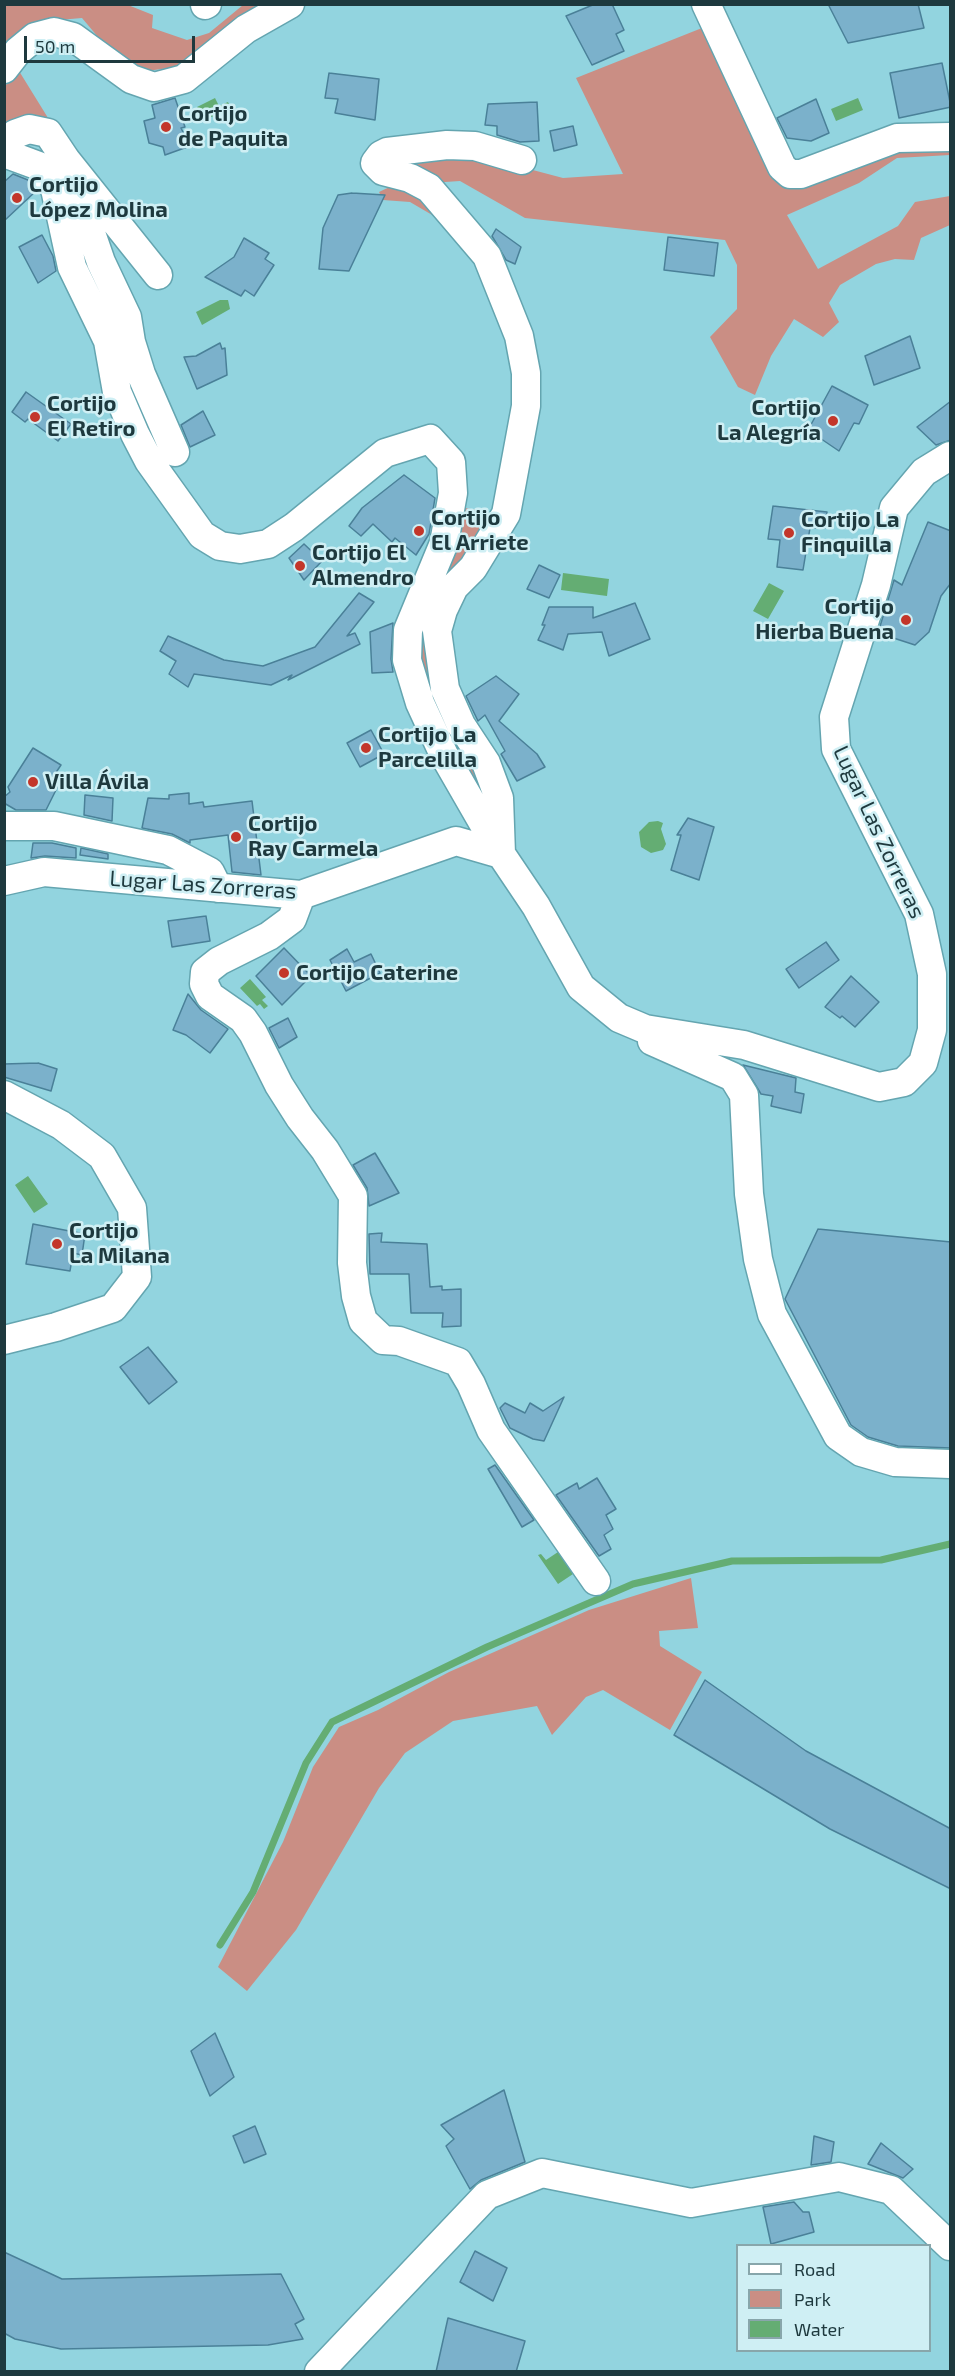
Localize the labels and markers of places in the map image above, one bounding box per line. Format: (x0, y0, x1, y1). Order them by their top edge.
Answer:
place label: Cortijo de Paquita (178, 101, 288, 152)
marker: Cortijo de Paquita (159, 120, 173, 134)
place label: Cortijo López Molina (29, 172, 168, 224)
marker: Cortijo López Molina (10, 191, 24, 205)
place label: Cortijo El Retiro (47, 391, 135, 442)
place label: Cortijo La Alegría (717, 395, 821, 446)
marker: Cortijo El Retiro (28, 410, 42, 424)
marker: Cortijo La Alegría (826, 414, 840, 428)
place label: Cortijo El Arriete (431, 505, 529, 556)
place label: Cortijo La Finquilla (801, 507, 900, 558)
marker: Cortijo El Arriete (412, 524, 426, 538)
marker: Cortijo La Finquilla (782, 526, 796, 540)
place label: Cortijo El Almendro (312, 540, 414, 592)
marker: Cortijo El Almendro (293, 559, 307, 573)
place label: Cortijo Hierba Buena (755, 594, 894, 646)
marker: Cortijo Hierba Buena (899, 613, 913, 627)
place label: Cortijo La Parcelilla (378, 722, 477, 774)
marker: Cortijo La Parcelilla (359, 741, 373, 755)
place label: Villa Ávila (45, 769, 149, 795)
marker: Villa Ávila (26, 775, 40, 789)
place label: Cortijo Ray Carmela (248, 811, 378, 862)
marker: Cortijo Ray Carmela (229, 830, 243, 844)
place label: Cortijo Caterine (296, 960, 458, 986)
marker: Cortijo Caterine (277, 966, 291, 980)
place label: Cortijo La Milana (69, 1218, 170, 1270)
marker: Cortijo La Milana (50, 1237, 64, 1251)

